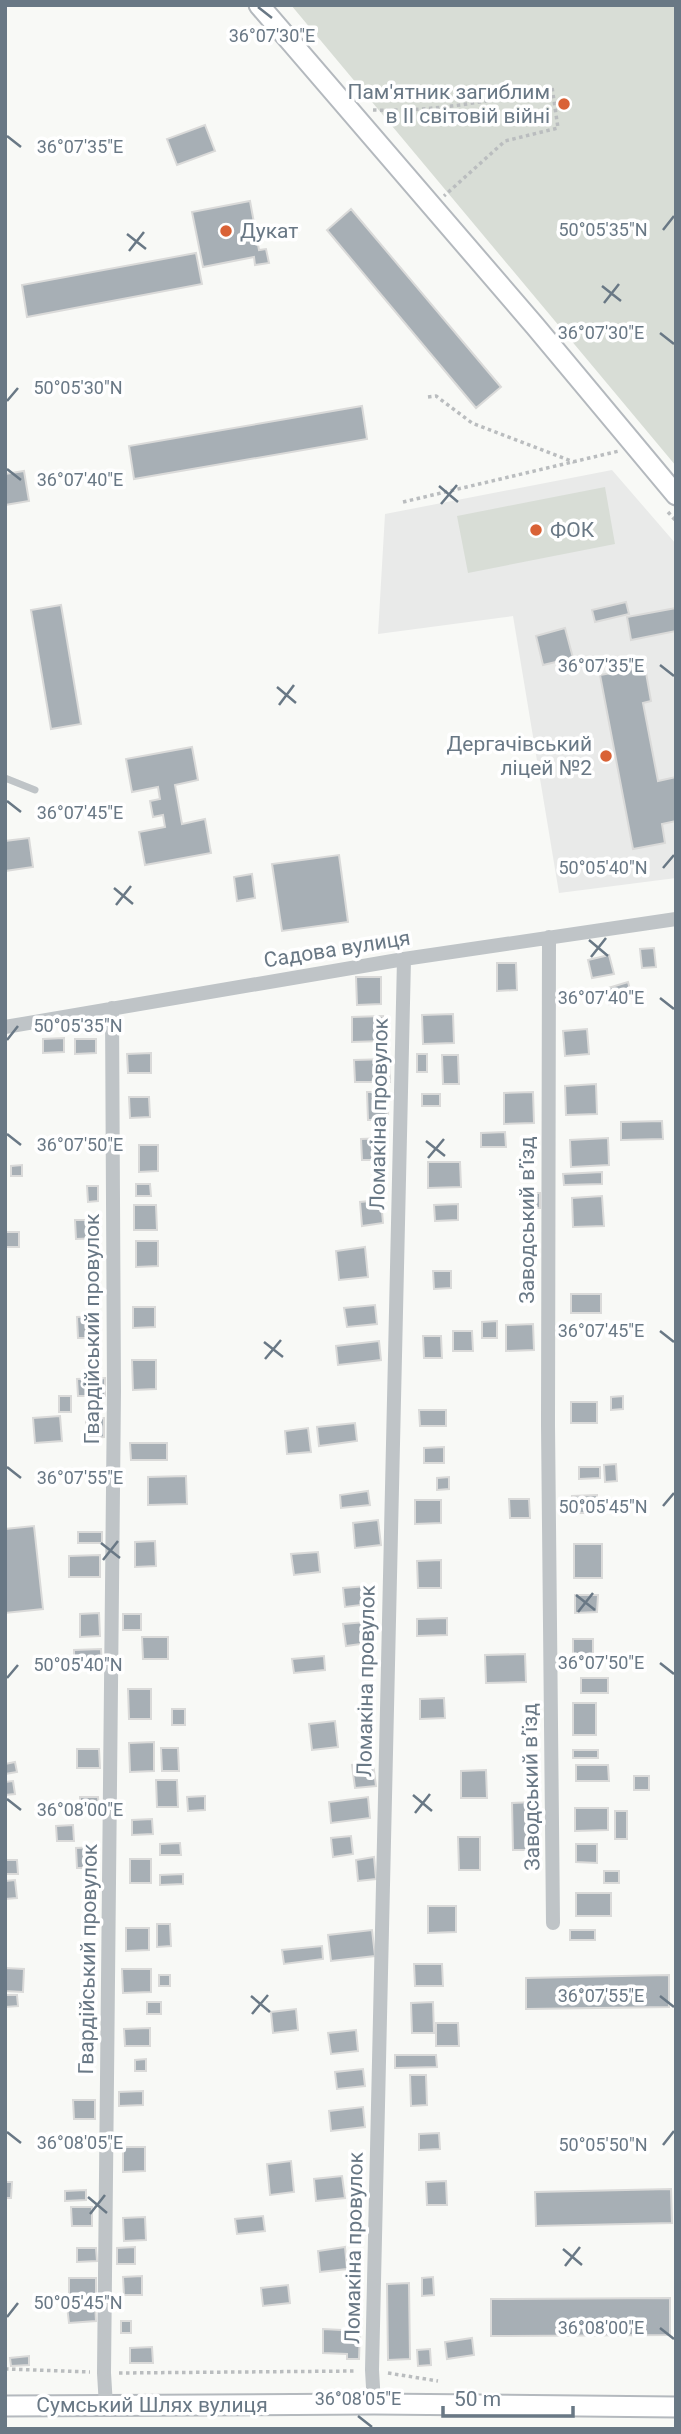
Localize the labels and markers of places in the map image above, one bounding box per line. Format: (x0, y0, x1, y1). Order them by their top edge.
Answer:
place label: Пам'ятник загиблим в II світовій війні (347, 80, 550, 128)
marker: Пам'ятник загиблим в II світовій війні (556, 96, 572, 112)
place label: Дукат (240, 219, 298, 243)
marker: Дукат (218, 223, 234, 239)
place label: ФОК (550, 518, 595, 542)
marker: ФОК (528, 522, 544, 538)
place label: Дергачівський ліцей №2 (447, 732, 592, 780)
marker: Дергачівський ліцей №2 (598, 748, 614, 764)

